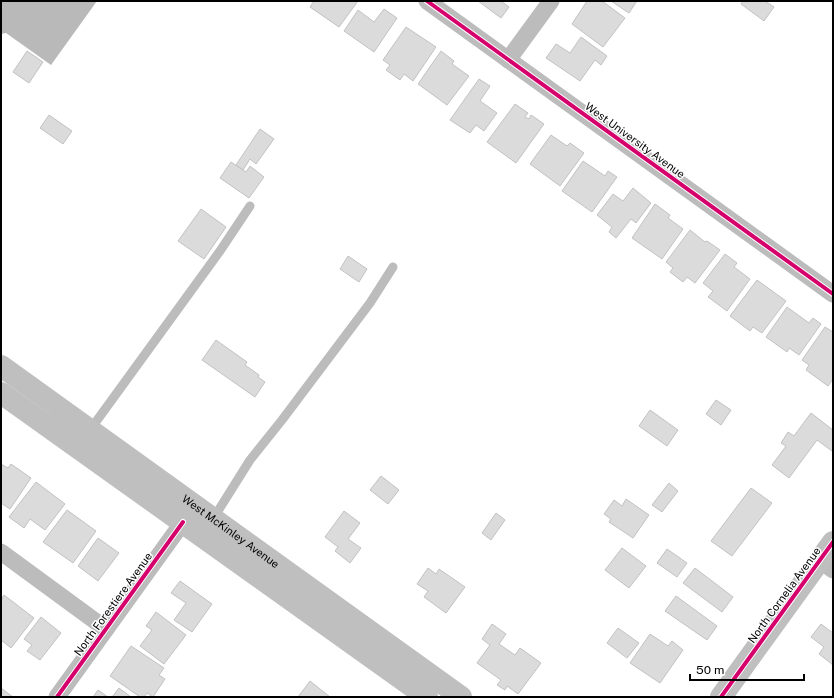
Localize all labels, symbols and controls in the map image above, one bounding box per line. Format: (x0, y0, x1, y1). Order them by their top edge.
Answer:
street label: West University Avenue (583, 100, 687, 180)
street label: West McKinley Avenue (180, 492, 281, 570)
street label: North Cornelia Avenue (745, 545, 823, 645)
street label: North Forestiere Avenue (72, 550, 154, 658)
scale bar (690, 656, 804, 682)
text: 50 m (696, 663, 724, 677)

